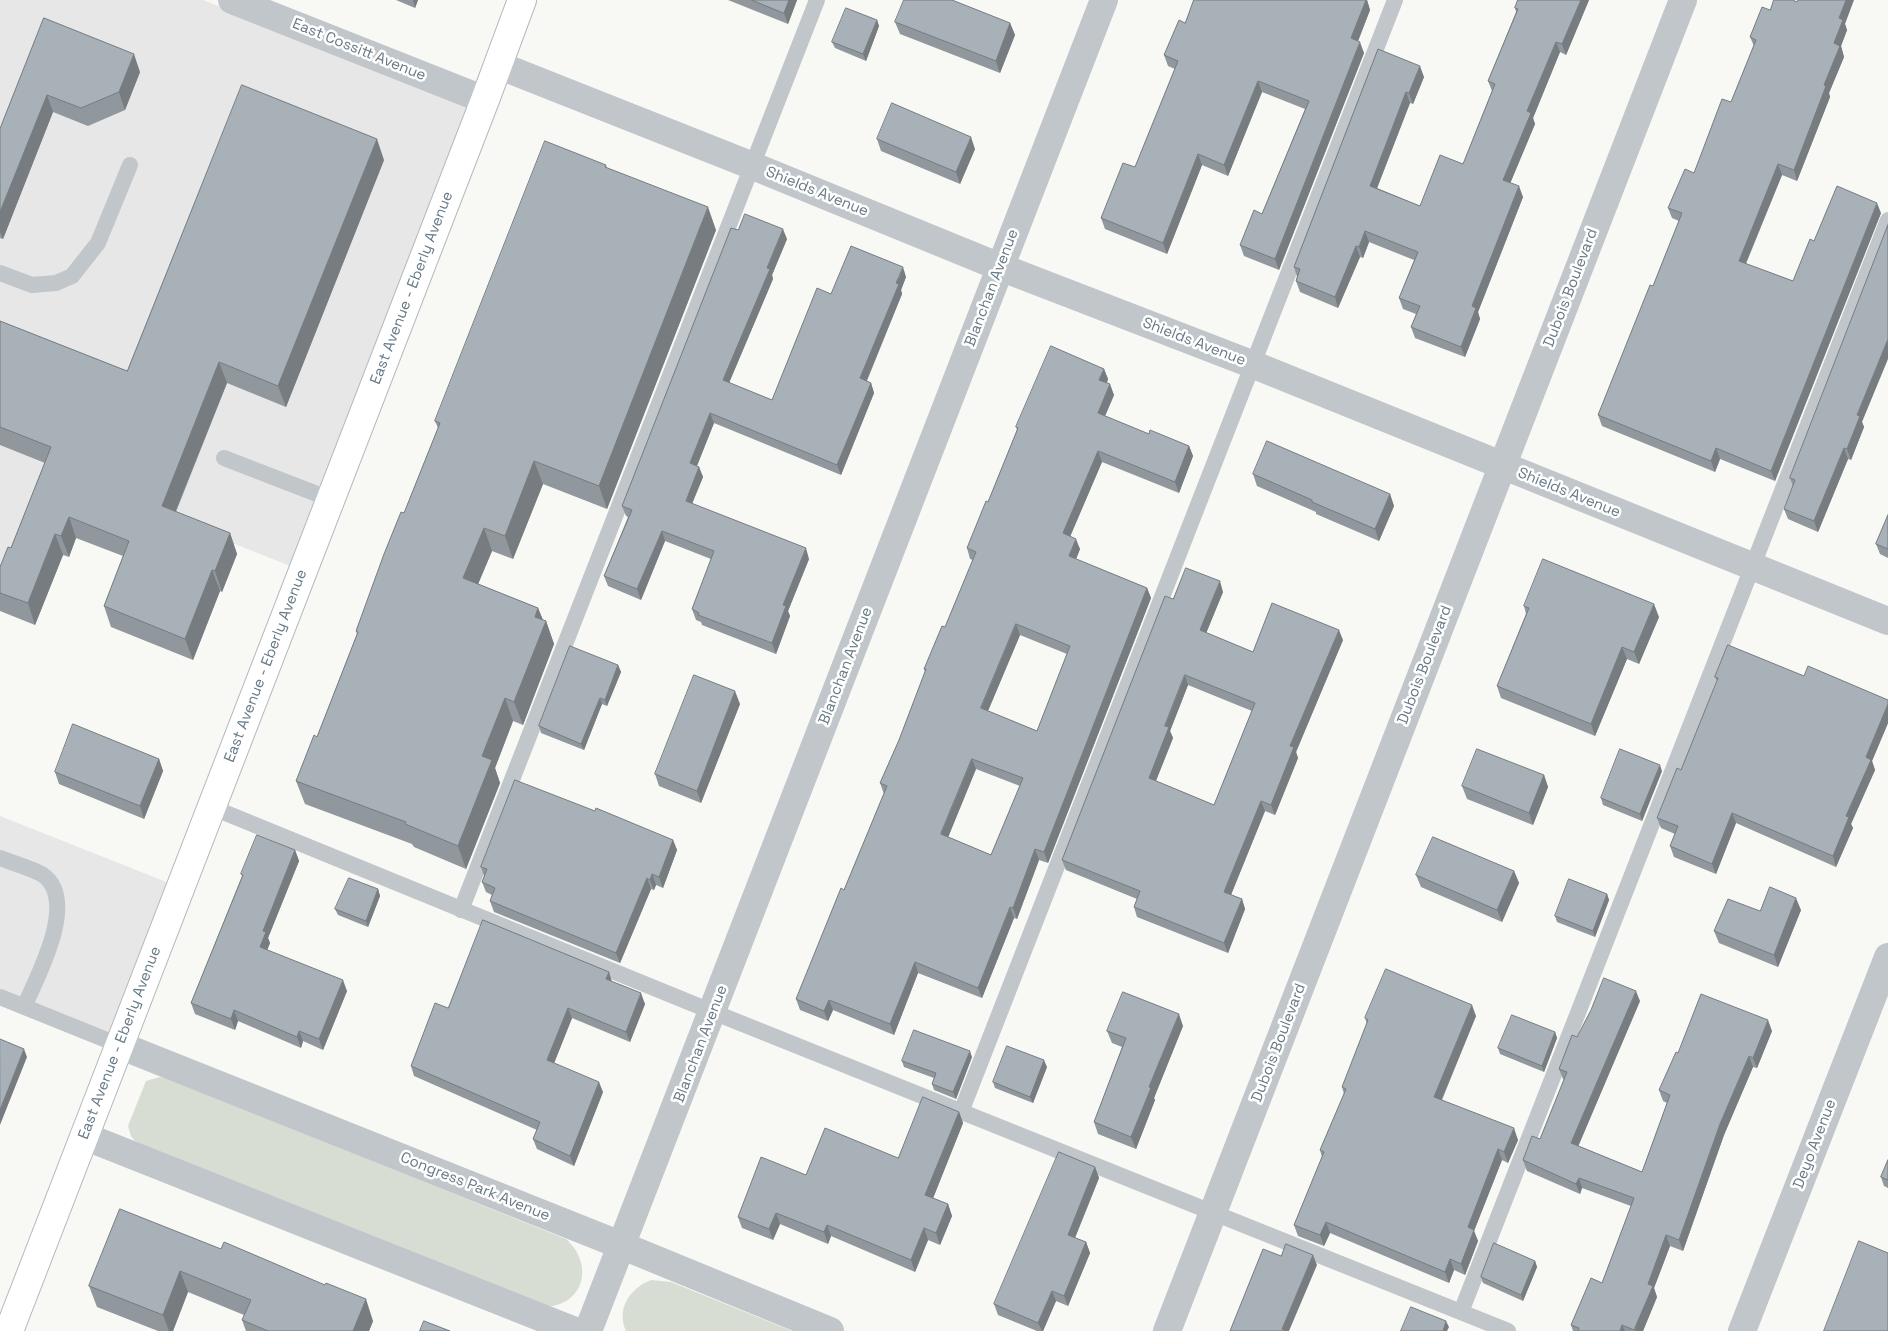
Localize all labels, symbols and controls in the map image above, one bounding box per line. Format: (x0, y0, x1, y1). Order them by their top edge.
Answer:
street label: East Cossitt Avenue (290, 15, 428, 85)
street label: Shields Avenue (763, 163, 871, 221)
street label: East Avenue - Eberly Avenue (367, 189, 457, 387)
street label: Dubois Boulevard (1540, 226, 1602, 350)
street label: Blanchan Avenue (961, 227, 1023, 349)
street label: Shields Avenue (1140, 314, 1248, 370)
street label: Shields Avenue (1515, 464, 1623, 522)
street label: East Avenue - Eberly Avenue (221, 567, 311, 765)
street label: Dubois Boulevard (1394, 603, 1456, 727)
street label: Blanchan Avenue (815, 605, 877, 727)
street label: East Avenue - Eberly Avenue (75, 944, 165, 1142)
street label: Dubois Boulevard (1248, 981, 1310, 1105)
street label: Blanchan Avenue (670, 983, 732, 1105)
street label: Deyo Avenue (1790, 1097, 1840, 1191)
street label: Congress Park Avenue (398, 1149, 552, 1225)

